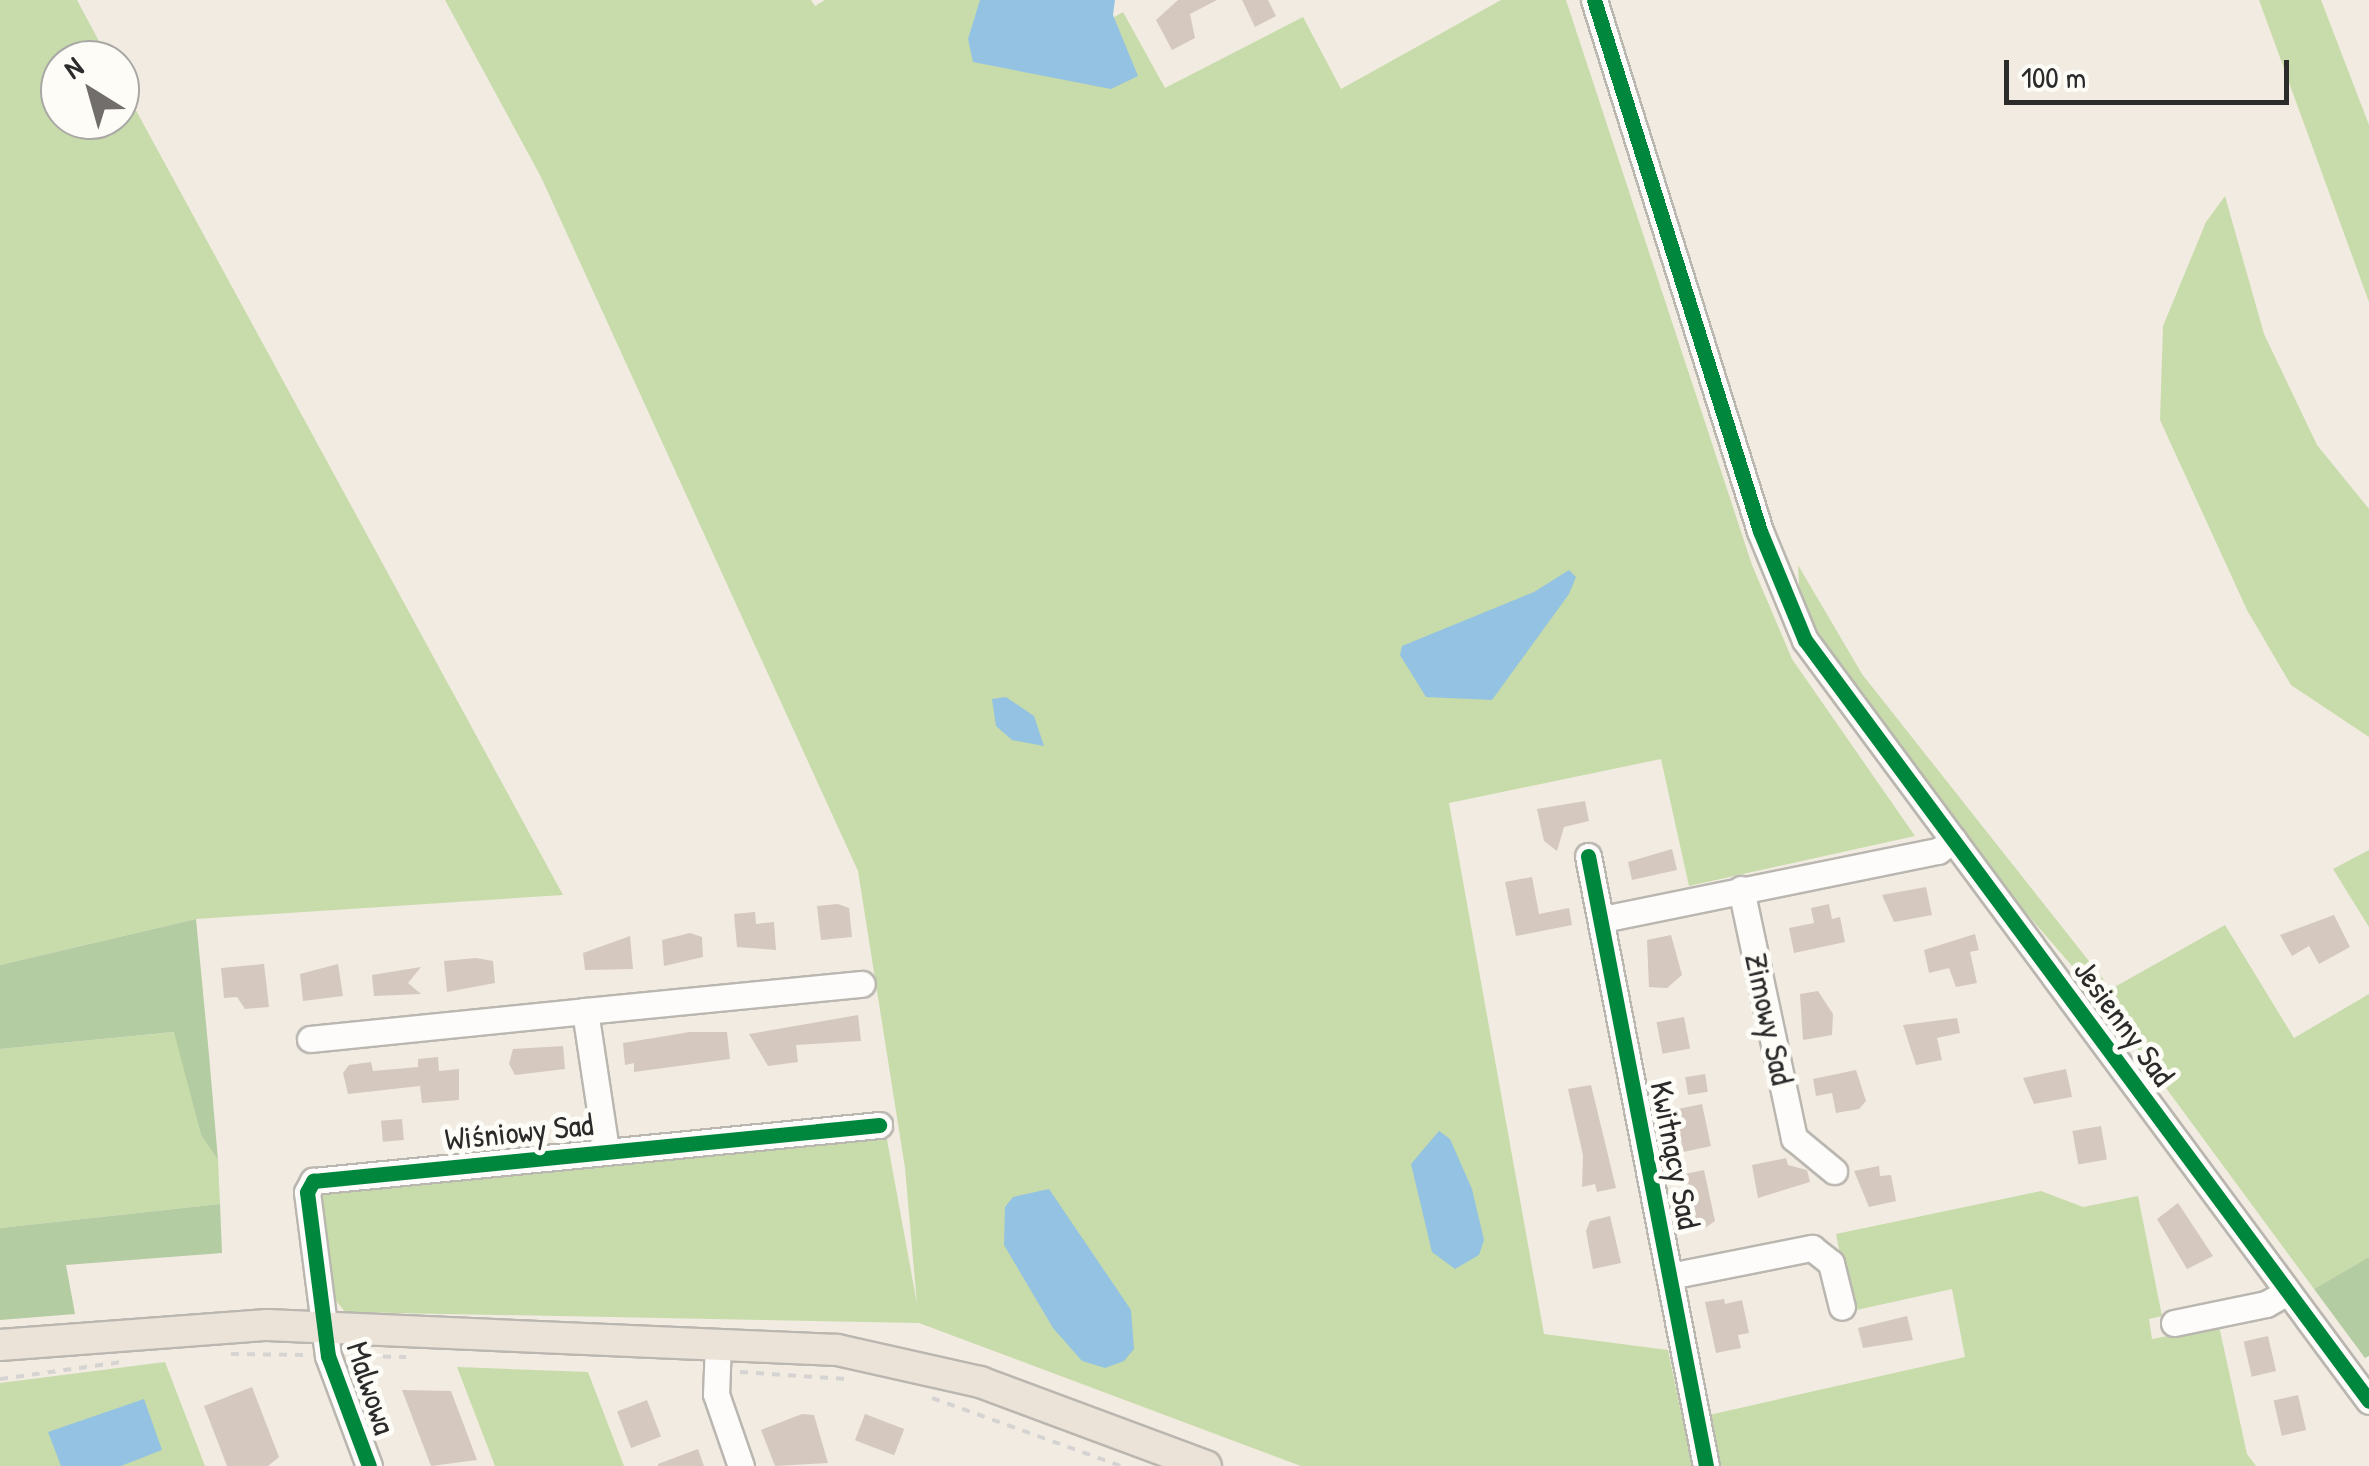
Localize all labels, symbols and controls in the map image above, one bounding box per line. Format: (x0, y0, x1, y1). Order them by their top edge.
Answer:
north arrow (40, 40, 140, 140)
scale bar (2009, 40, 2294, 102)
text: N (56, 48, 91, 87)
text: 100 m (2021, 57, 2086, 97)
street label: Zimowy Sad (1736, 950, 1802, 1088)
street label: Jesienny Sad (2065, 953, 2183, 1093)
street label: Kwitnący Sad (1642, 1078, 1708, 1232)
street label: Wiśniowy Sad (443, 1105, 595, 1159)
street label: Malwowa (338, 1337, 404, 1439)

